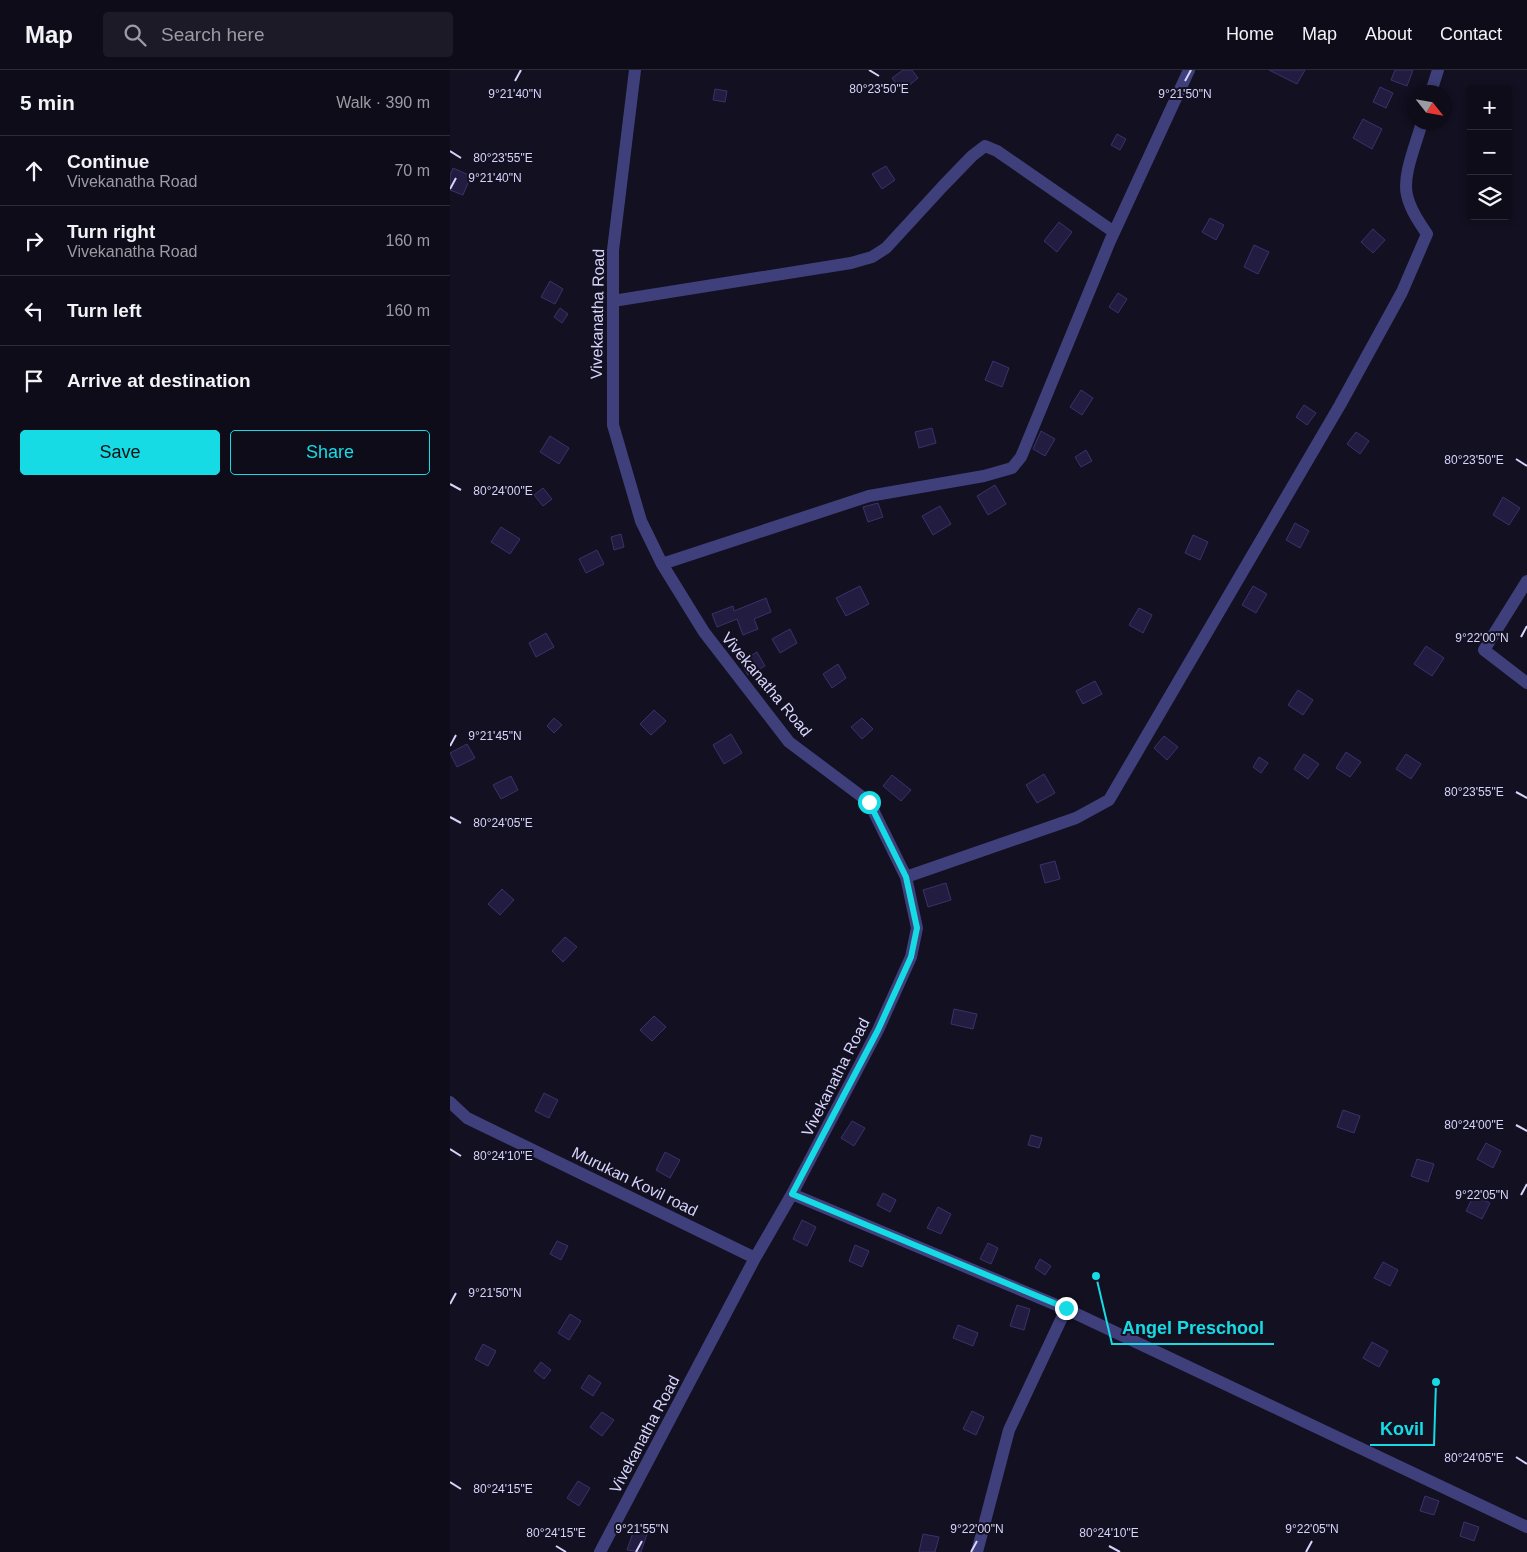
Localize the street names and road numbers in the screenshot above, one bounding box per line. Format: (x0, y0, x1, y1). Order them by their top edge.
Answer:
street label: Vivekanatha Road (588, 249, 607, 379)
street label: Vivekanatha Road (718, 629, 815, 740)
street label: Vivekanatha Road (798, 1015, 873, 1139)
street label: Murukan Kovil road (569, 1144, 700, 1219)
street label: Vivekanatha Road (606, 1373, 683, 1496)

